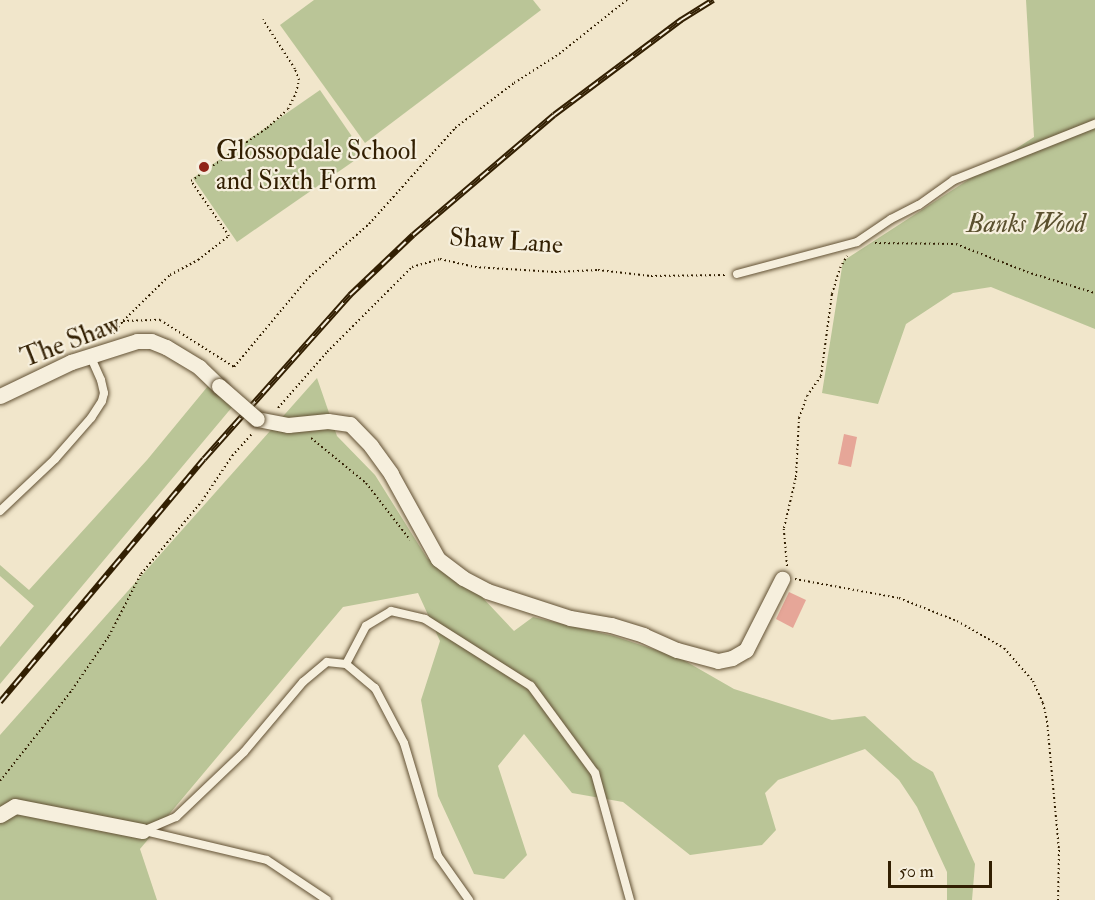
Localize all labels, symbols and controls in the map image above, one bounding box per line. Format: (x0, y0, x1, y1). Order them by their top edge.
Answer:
place label: Glossopdale School and Sixth Form (216, 136, 417, 198)
marker: Glossopdale School and Sixth Form (197, 160, 211, 174)
park label: Banks Wood (966, 209, 1086, 241)
street label: Shaw Lane (448, 222, 564, 262)
street label: The Shaw (17, 309, 125, 375)
scale bar (891, 849, 994, 887)
text: 50 m (899, 860, 934, 883)

